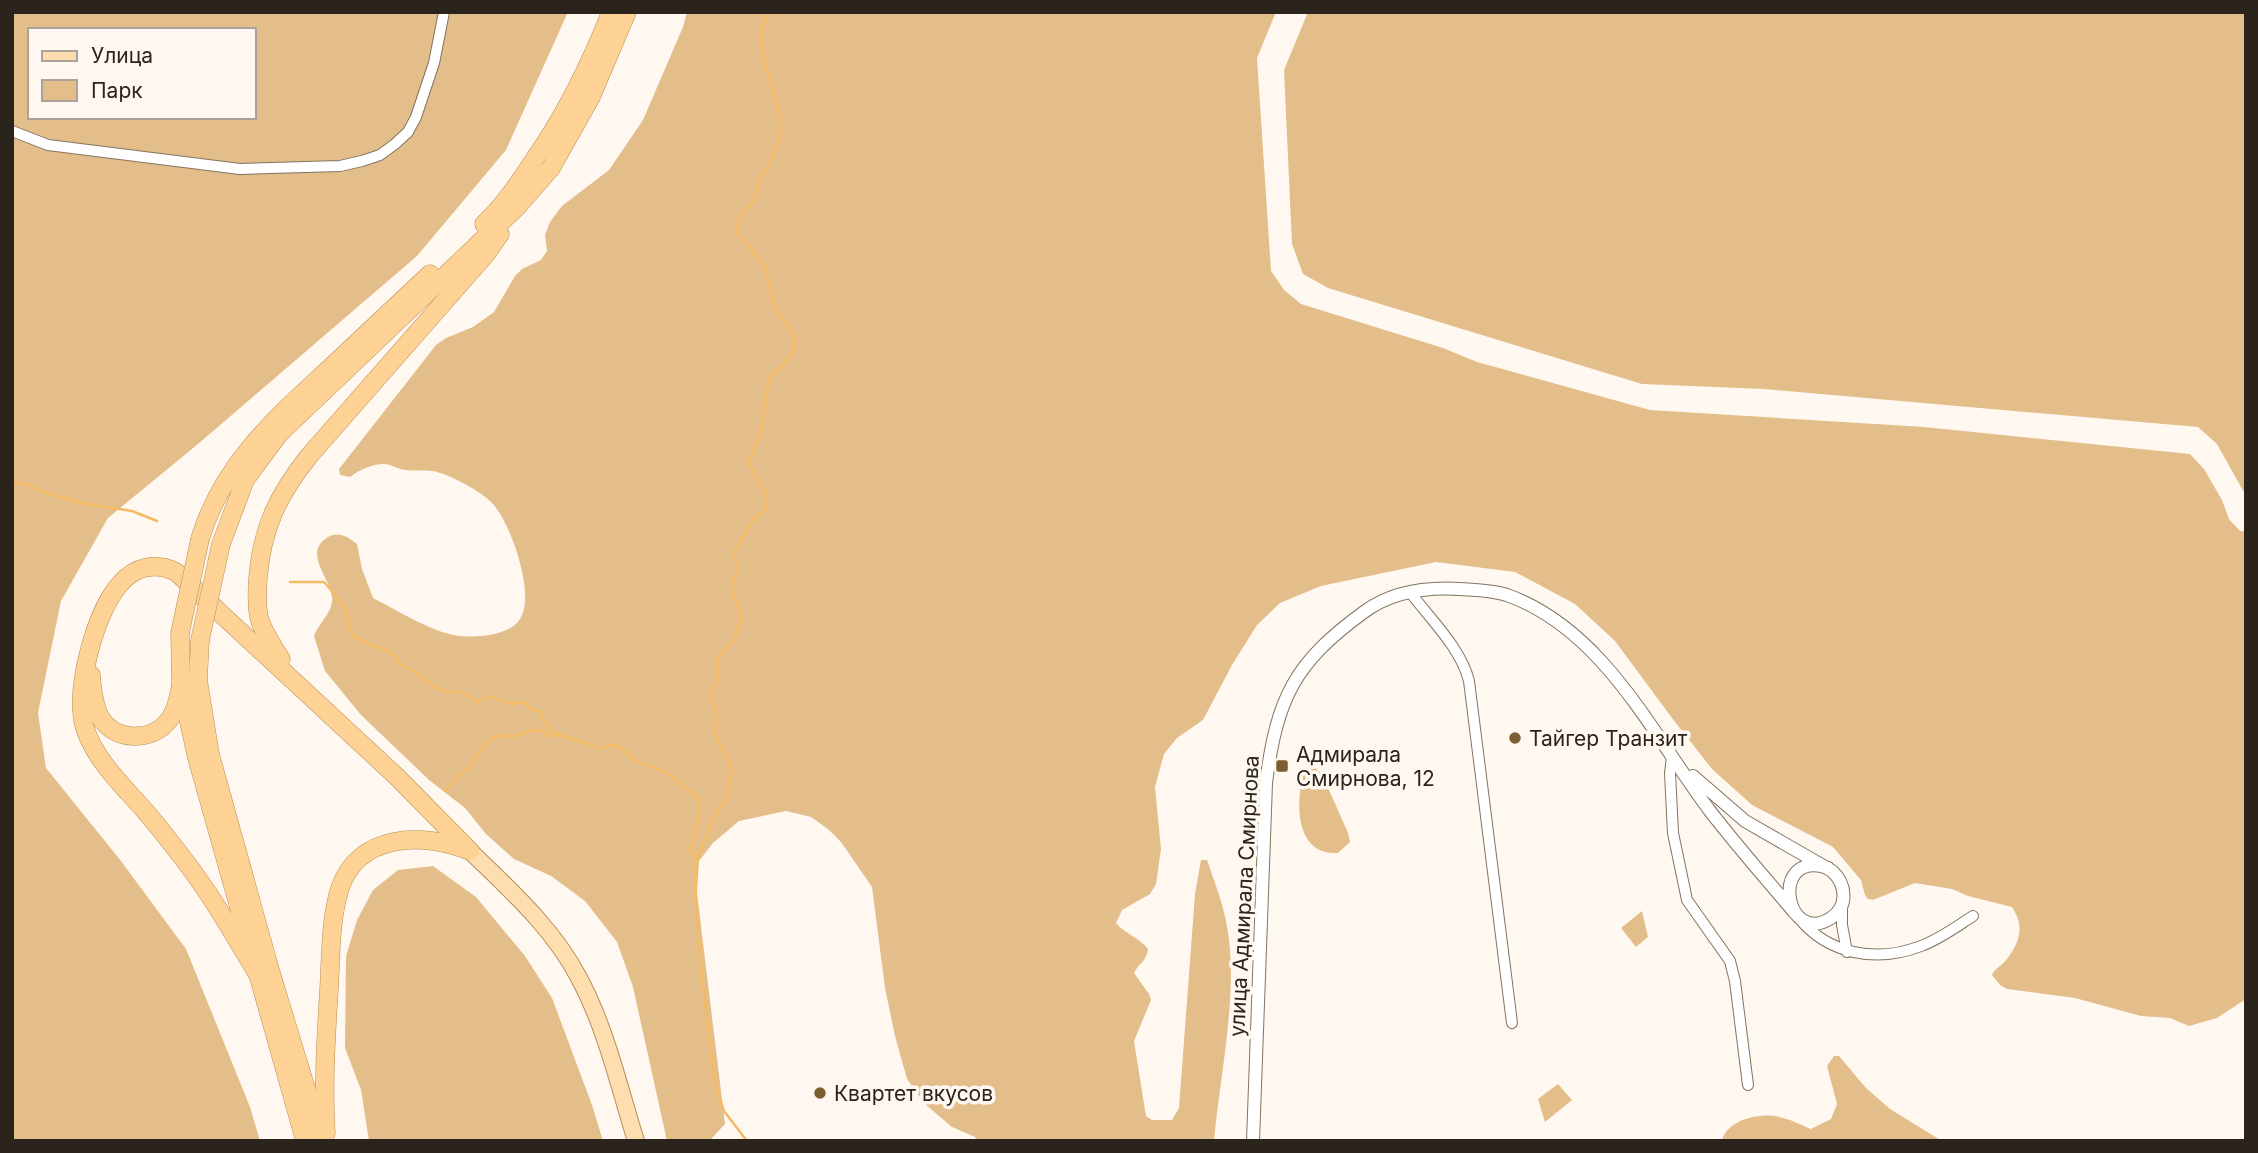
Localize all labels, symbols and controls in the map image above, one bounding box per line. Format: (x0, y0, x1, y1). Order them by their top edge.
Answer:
legend (28, 28, 256, 119)
text: Улица (91, 43, 153, 68)
text: Парк (91, 78, 143, 103)
place label: Тайгер Транзит (1529, 726, 1687, 751)
marker: Тайгер Транзит (1507, 730, 1523, 746)
place label: Адмирала Смирнова, 12 (1296, 742, 1435, 791)
street label: улица Адмирала Смирнова (1224, 755, 1264, 1037)
marker: Адмирала Смирнова, 12 (1274, 758, 1290, 774)
place label: Квартет вкусов (834, 1081, 993, 1106)
marker: Квартет вкусов (812, 1085, 828, 1101)

